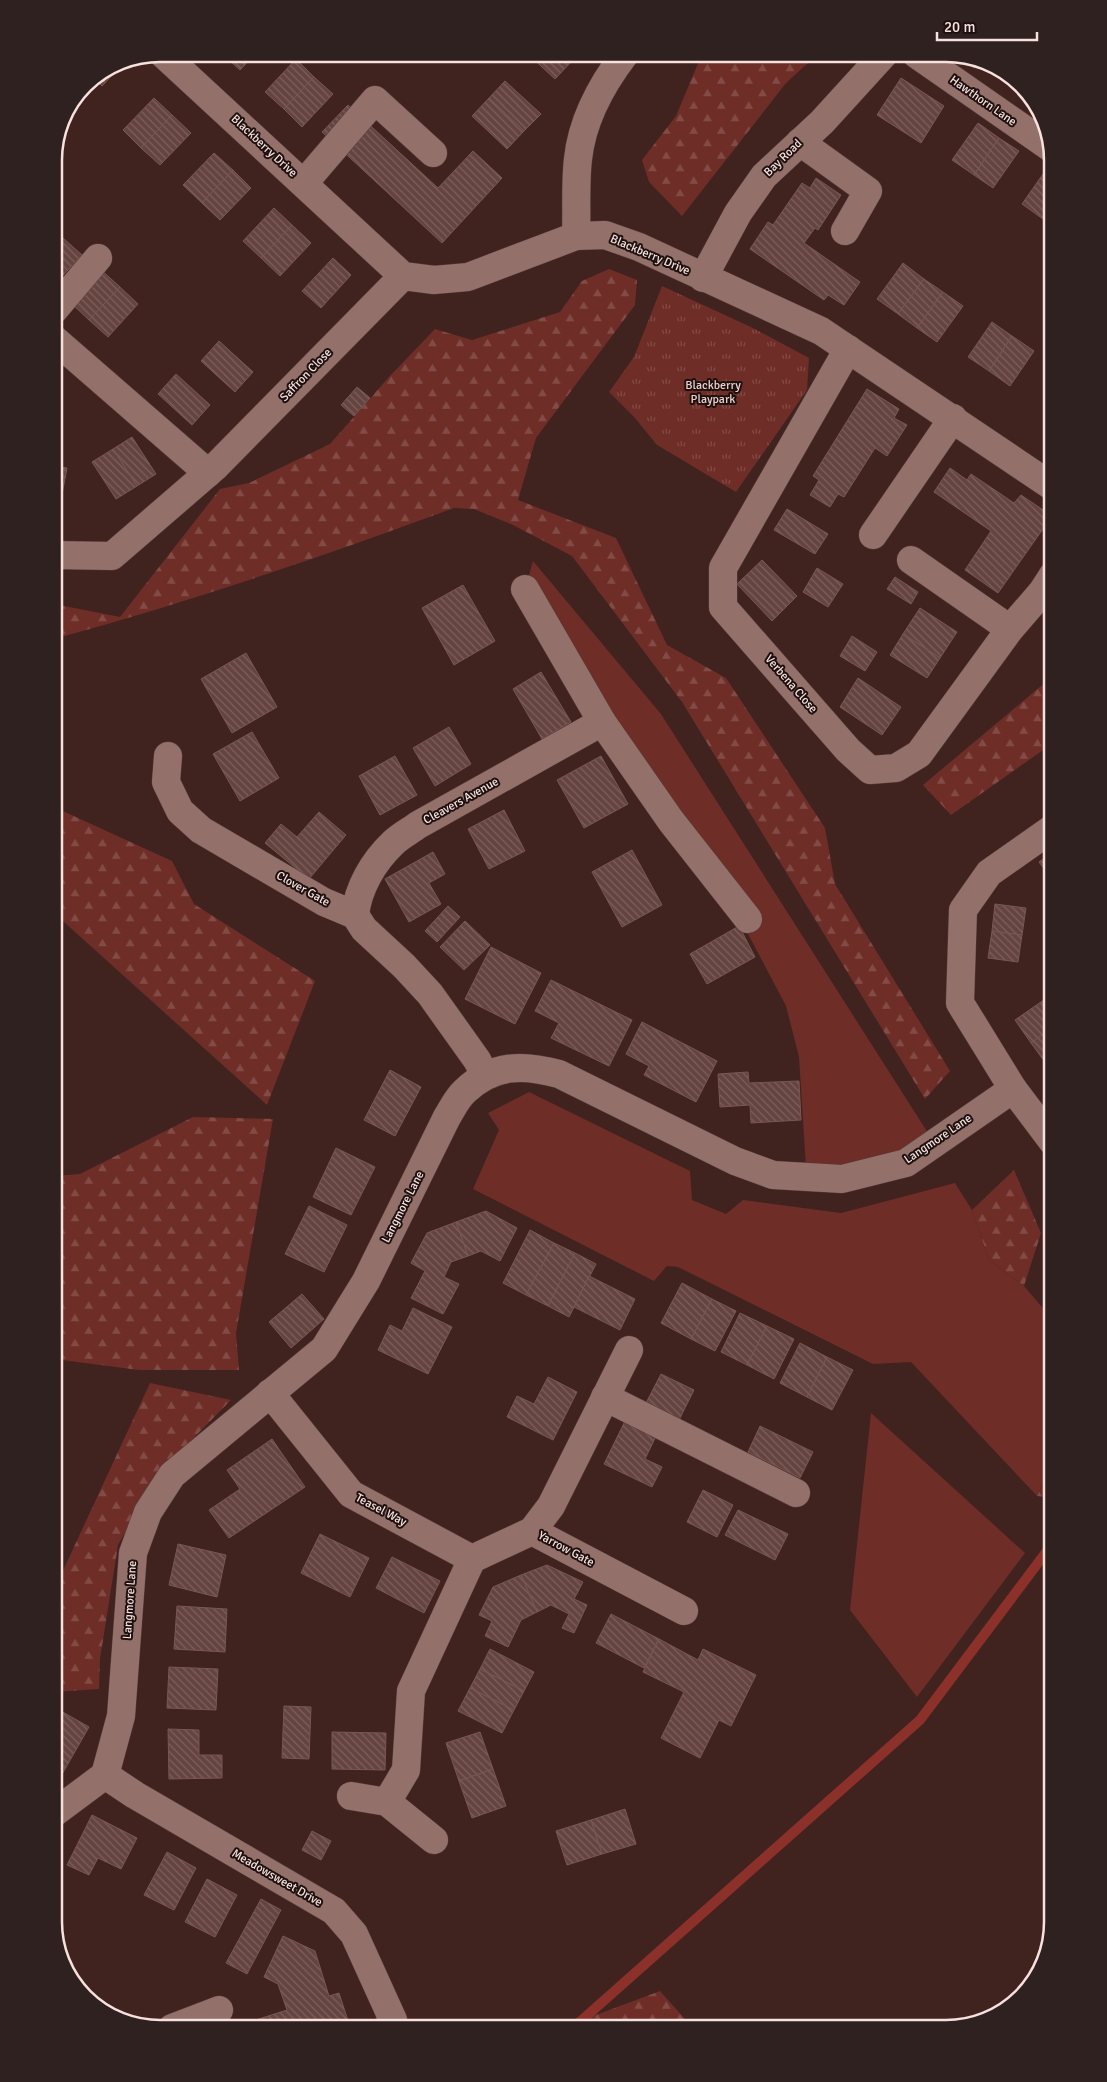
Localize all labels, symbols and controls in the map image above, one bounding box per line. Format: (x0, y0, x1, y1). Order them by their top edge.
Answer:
scale bar (937, 10, 1037, 42)
text: 20 m (944, 18, 975, 36)
street label: Hawthorn Lane (947, 72, 1019, 130)
street label: Blackberry Drive (228, 111, 300, 181)
street label: Bay Road (761, 136, 805, 180)
street label: Blackberry Drive (608, 231, 692, 279)
street label: Saffron Close (277, 345, 335, 405)
park label: Blackberry Playpark (685, 378, 741, 407)
street label: Verbena Close (762, 652, 820, 716)
street label: Cleavers Avenue (421, 774, 501, 828)
street label: Clover Gate (274, 868, 332, 910)
street label: Langmore Lane (901, 1111, 975, 1167)
street label: Langmore Lane (378, 1169, 428, 1245)
street label: Teasel Way (353, 1490, 409, 1530)
street label: Yarrow Gate (535, 1528, 597, 1570)
street label: Langmore Lane (120, 1560, 140, 1640)
street label: Meadowsweet Drive (229, 1846, 325, 1910)

